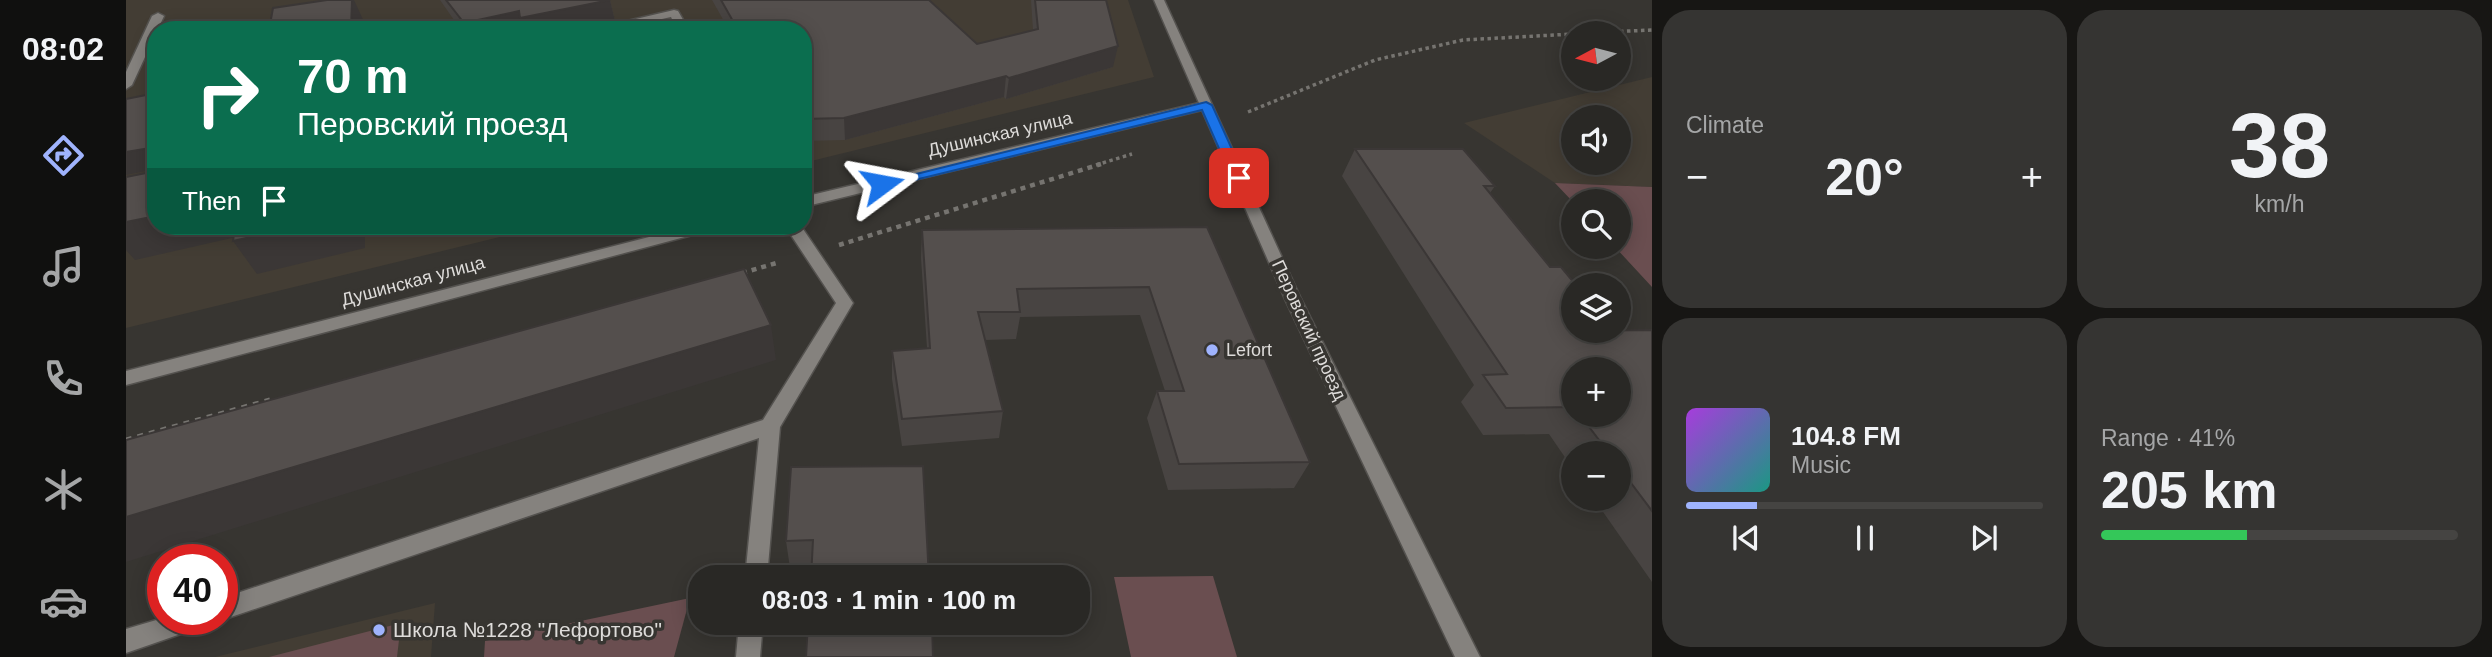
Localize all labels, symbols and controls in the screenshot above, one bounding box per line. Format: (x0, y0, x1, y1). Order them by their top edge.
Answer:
north arrow (1561, 21, 1631, 91)
map controls (1561, 21, 1631, 511)
text: 08:02 (22, 31, 104, 67)
icon: right (182, 49, 273, 140)
text: 70 m (297, 49, 409, 103)
text: 38 (2229, 95, 2330, 196)
button: sound (1561, 105, 1631, 175)
text: Перовский проезд (297, 106, 567, 142)
street label: Душинская улица (926, 107, 1075, 160)
text: Climate (1686, 112, 1764, 138)
icon: directions (39, 131, 88, 180)
position arrow (845, 147, 919, 221)
pin (1209, 148, 1269, 208)
text: 20° (1825, 148, 1904, 206)
text: − (1686, 156, 1708, 198)
text: + (2021, 156, 2043, 198)
icon: arrive (1220, 159, 1258, 197)
icon: arrive (255, 182, 293, 220)
text: Then (182, 186, 241, 216)
button: search (1561, 189, 1631, 259)
text: km/h (2255, 191, 2304, 217)
icon: music (39, 242, 88, 291)
street label: Душинская улица (339, 252, 488, 310)
street label: Перовский проезд (1268, 257, 1350, 404)
button: layers (1561, 273, 1631, 343)
place label: Lefort (1226, 340, 1272, 360)
marker: Lefort (1204, 342, 1220, 358)
icon: phone (39, 354, 88, 403)
button: + (1561, 357, 1631, 427)
text: 104.8 FM (1791, 421, 1901, 451)
text: Range · 41% (2101, 425, 2235, 451)
button: − (1561, 441, 1631, 511)
text: Music (1791, 452, 1851, 478)
text: 205 km (2101, 461, 2277, 519)
icon: climate (39, 465, 88, 514)
icon: previous (1727, 519, 1765, 557)
icon: pause (1846, 519, 1884, 557)
icon: next (1965, 519, 2003, 557)
speed limit sign: 40 (147, 544, 238, 635)
icon: car (39, 577, 88, 626)
text: 08:03 · 1 min · 100 m (762, 585, 1016, 615)
place label: Школа №1228 "Лефортово" (393, 618, 662, 641)
marker: Школа №1228 "Лефортово" (371, 622, 387, 638)

